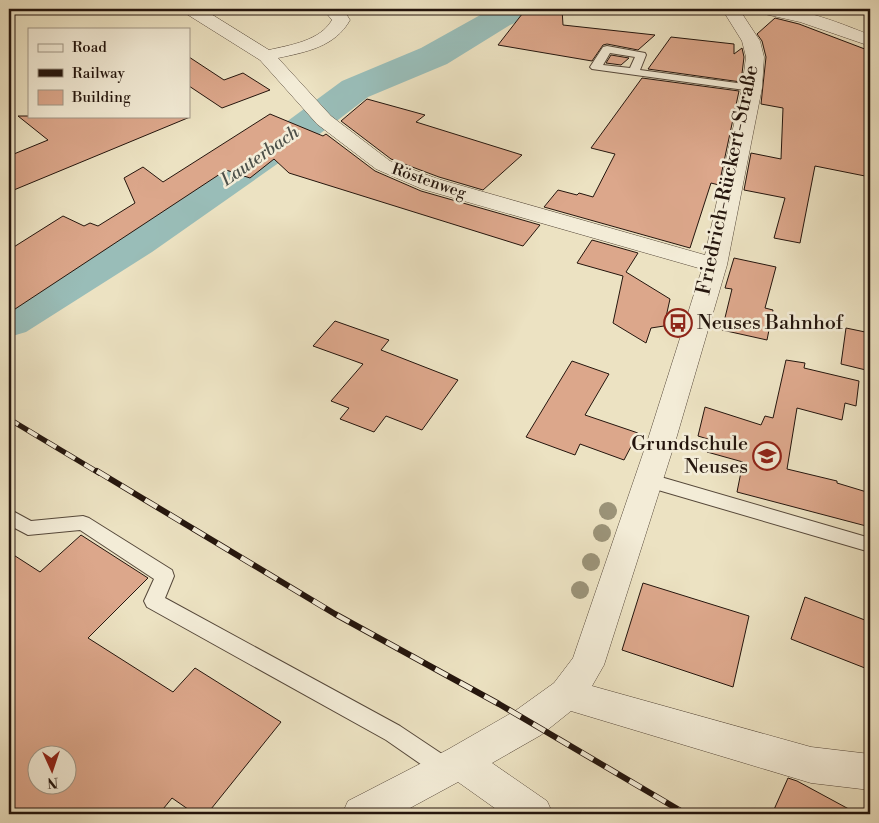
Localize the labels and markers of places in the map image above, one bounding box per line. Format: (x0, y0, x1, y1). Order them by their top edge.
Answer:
bus stop icon: Neuses Bahnhof (663, 308, 693, 338)
place label: Neuses Bahnhof (697, 311, 844, 336)
place label: Grundschule Neuses (631, 432, 748, 480)
school or university icon: Grundschule Neuses (752, 441, 782, 471)

